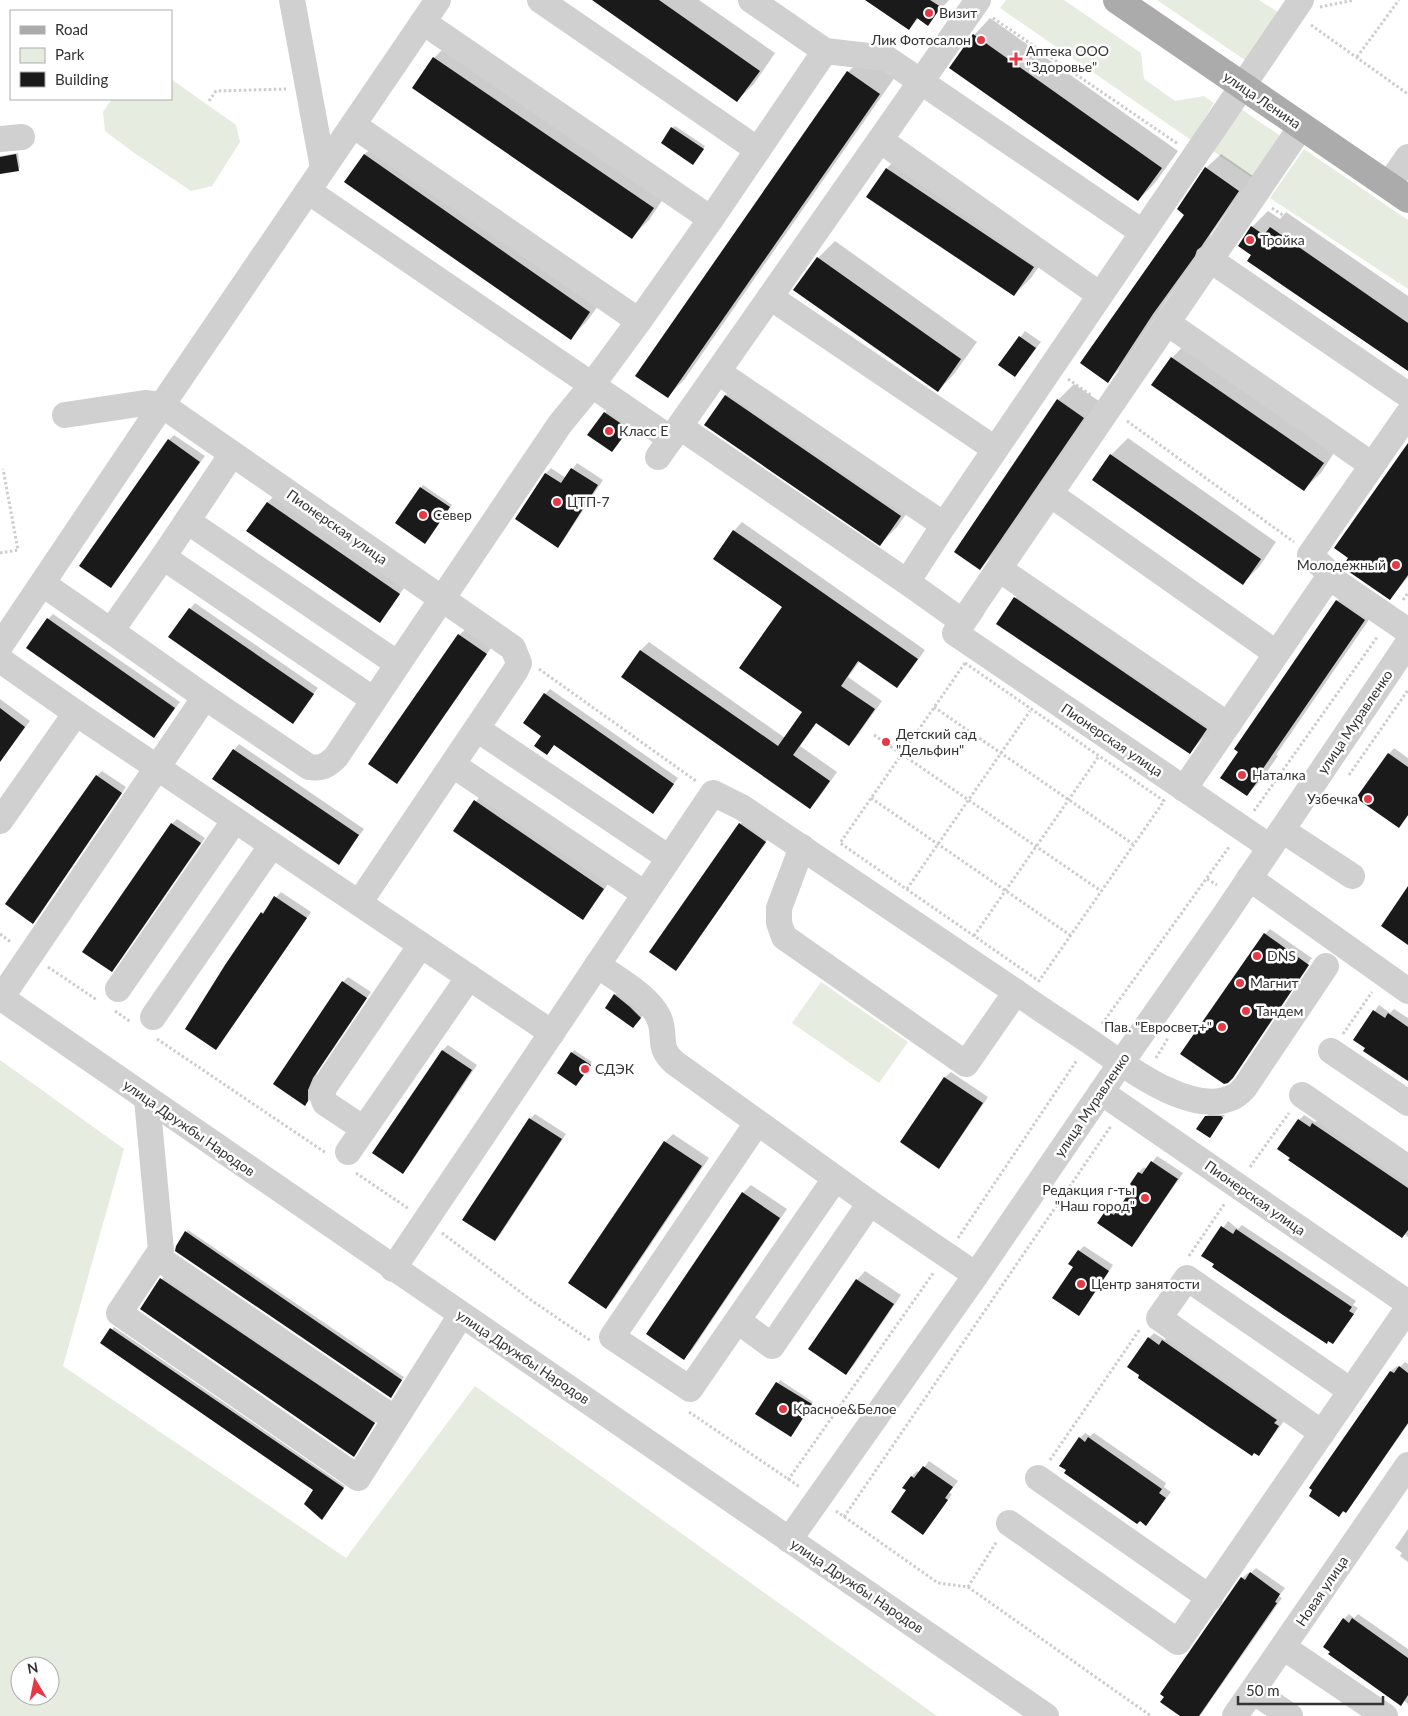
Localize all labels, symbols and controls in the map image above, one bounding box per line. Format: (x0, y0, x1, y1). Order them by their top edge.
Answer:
place label: Визит (939, 4, 977, 21)
marker: Визит (923, 7, 935, 19)
legend (10, 10, 172, 100)
text: Road (55, 20, 88, 38)
place label: Лик Фотосалон (870, 31, 971, 48)
marker: Лик Фотосалон (975, 34, 987, 46)
place label: Аптека ООО "Здоровье" (1026, 42, 1109, 75)
text: Park (55, 45, 85, 63)
marker: Аптека ООО "Здоровье" (1010, 53, 1022, 65)
street label: улица Ленина (1220, 67, 1304, 132)
text: Building (55, 70, 108, 88)
place label: Тройка (1260, 231, 1305, 248)
marker: Тройка (1244, 234, 1256, 246)
place label: Класс Е (619, 422, 668, 439)
marker: Класс Е (603, 425, 615, 437)
street label: Пионерская улица (284, 486, 391, 568)
place label: ЦТП-7 (567, 493, 610, 510)
marker: ЦТП-7 (551, 496, 563, 508)
place label: Север (433, 506, 472, 523)
marker: Север (417, 509, 429, 521)
place label: Молодежный (1297, 556, 1386, 573)
marker: Молодежный (1390, 559, 1402, 571)
street label: улица Муравленко (1313, 666, 1396, 777)
street label: Пионерская улица (1058, 699, 1166, 780)
place label: Детский сад "Дельфин" (896, 725, 977, 758)
marker: Детский сад "Дельфин" (880, 736, 892, 748)
place label: Наталка (1252, 766, 1306, 783)
marker: Наталка (1236, 769, 1248, 781)
place label: Узбечка (1307, 790, 1358, 807)
marker: Узбечка (1362, 793, 1374, 805)
place label: DNS (1267, 947, 1296, 964)
marker: DNS (1251, 950, 1263, 962)
place label: Магнит (1250, 974, 1299, 991)
marker: Магнит (1234, 977, 1246, 989)
place label: Тандем (1256, 1002, 1303, 1019)
marker: Тандем (1240, 1005, 1252, 1017)
place label: Пав. "Евросвет+" (1104, 1018, 1212, 1035)
marker: Пав. "Евросвет+" (1216, 1021, 1228, 1033)
street label: улица Муравленко (1050, 1049, 1133, 1160)
place label: СДЭК (595, 1060, 635, 1077)
marker: СДЭК (579, 1063, 591, 1075)
street label: улица Дружбы Народов (120, 1076, 258, 1180)
street label: Пионерская улица (1202, 1157, 1309, 1239)
place label: Редакция г-ты "Наш город" (1042, 1181, 1135, 1214)
marker: Редакция г-ты "Наш город" (1139, 1192, 1151, 1204)
place label: Центр занятости (1091, 1275, 1200, 1292)
marker: Центр занятости (1075, 1278, 1087, 1290)
street label: улица Дружбы Народов (454, 1306, 593, 1407)
place label: Красное&Белое (793, 1400, 897, 1417)
marker: Красное&Белое (777, 1403, 789, 1415)
street label: улица Дружбы Народов (788, 1535, 927, 1636)
street label: Новая улица (1292, 1552, 1351, 1629)
north arrow (10, 1656, 60, 1706)
text: N (26, 1658, 39, 1677)
scale bar (1238, 1674, 1383, 1706)
text: 50 m (1246, 1681, 1280, 1699)

